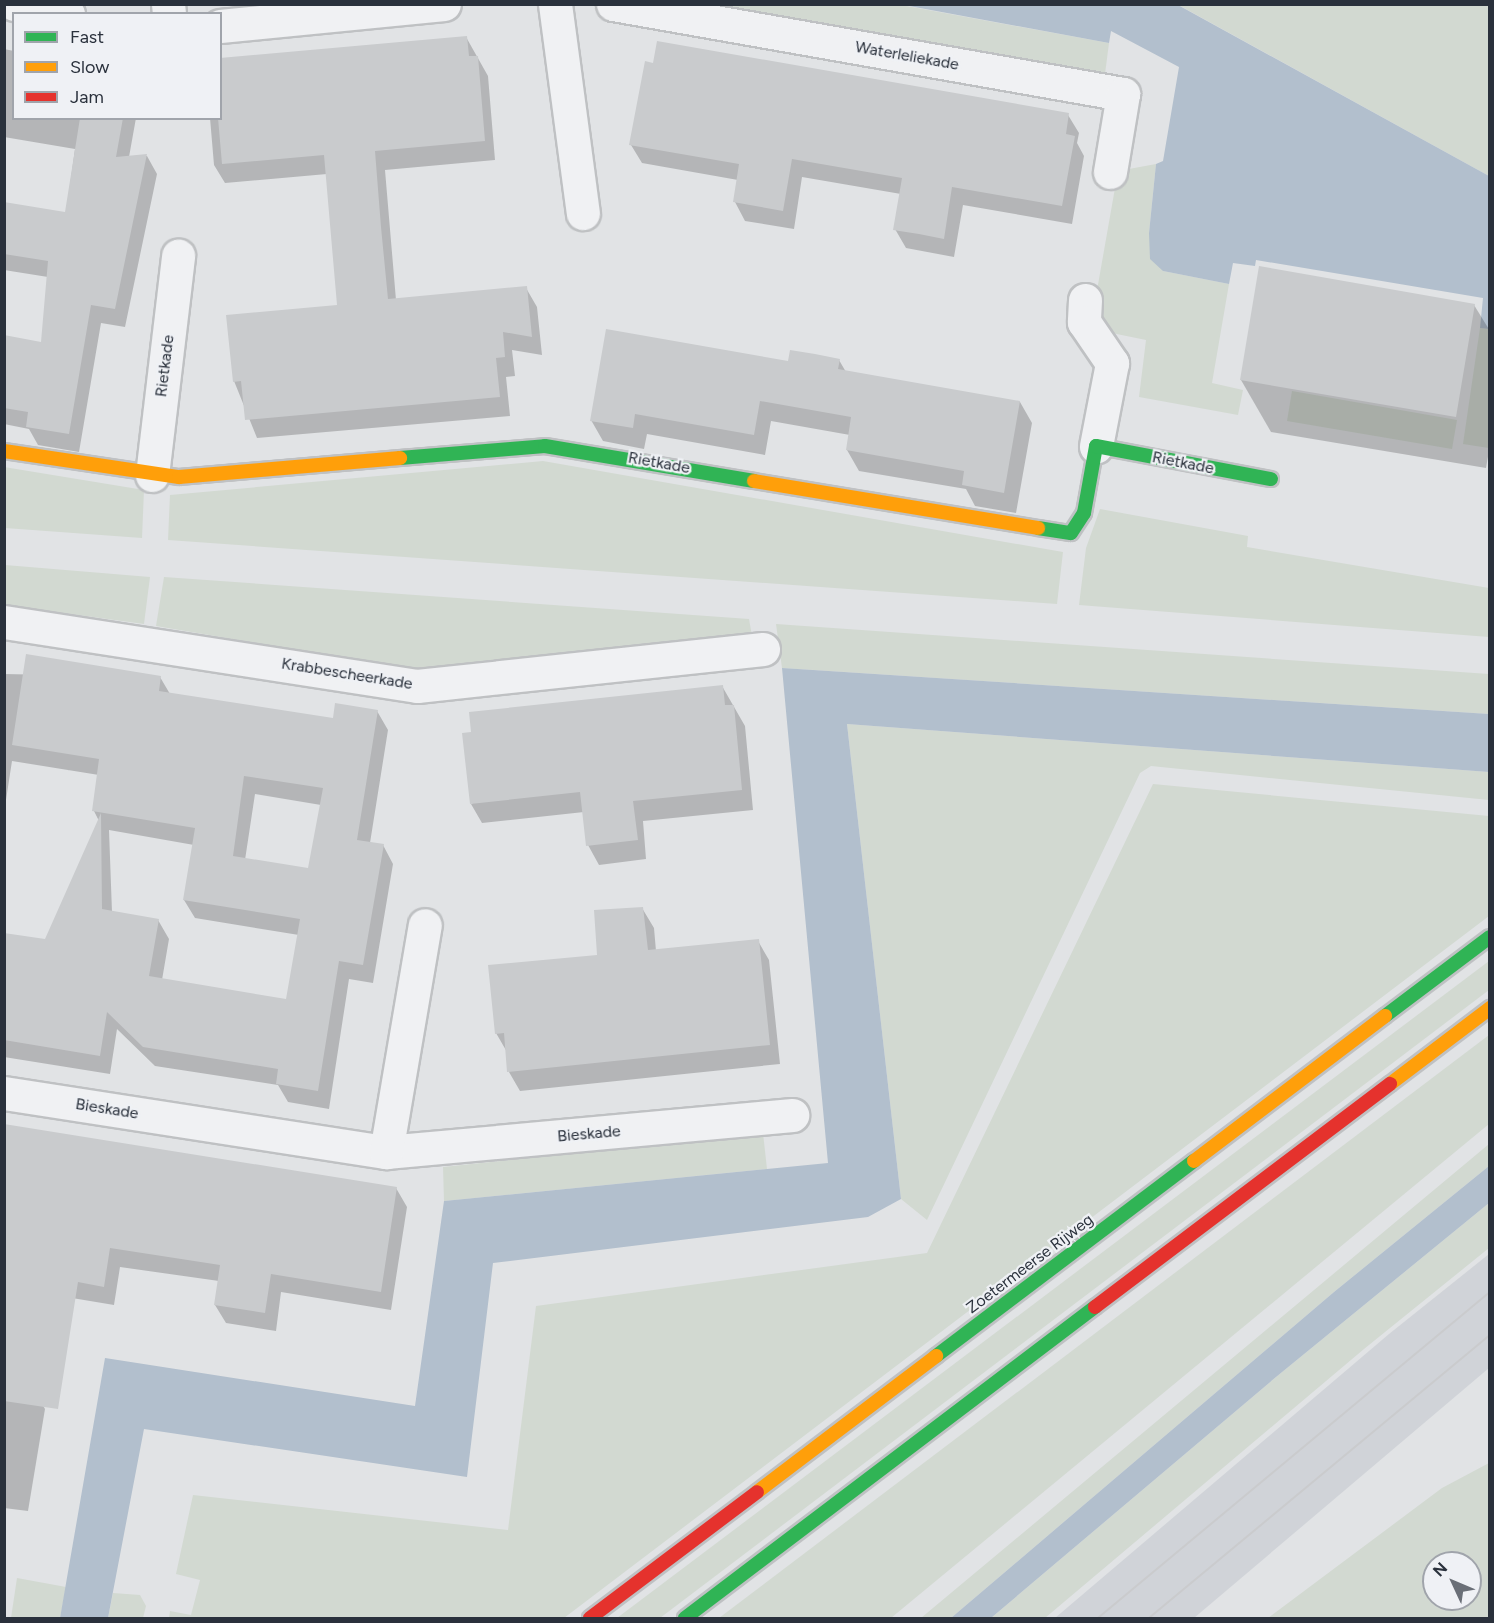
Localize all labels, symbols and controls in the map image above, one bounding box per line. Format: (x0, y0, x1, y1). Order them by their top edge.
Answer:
legend (12, 12, 222, 120)
text: Fast (70, 26, 104, 48)
street label: Waterleliekade (854, 37, 960, 75)
text: Slow (70, 56, 109, 78)
text: Jam (70, 86, 104, 108)
street label: Rietkade (152, 334, 178, 398)
street label: Rietkade (627, 448, 691, 478)
street label: Rietkade (1151, 448, 1215, 478)
street label: Krabbescheerkade (280, 654, 414, 694)
street label: Bieskade (74, 1095, 140, 1123)
street label: Bieskade (557, 1122, 621, 1146)
street label: Zoetermeerse Rijweg (963, 1210, 1097, 1318)
north arrow (1422, 1551, 1482, 1611)
text: N (1429, 1558, 1451, 1581)

